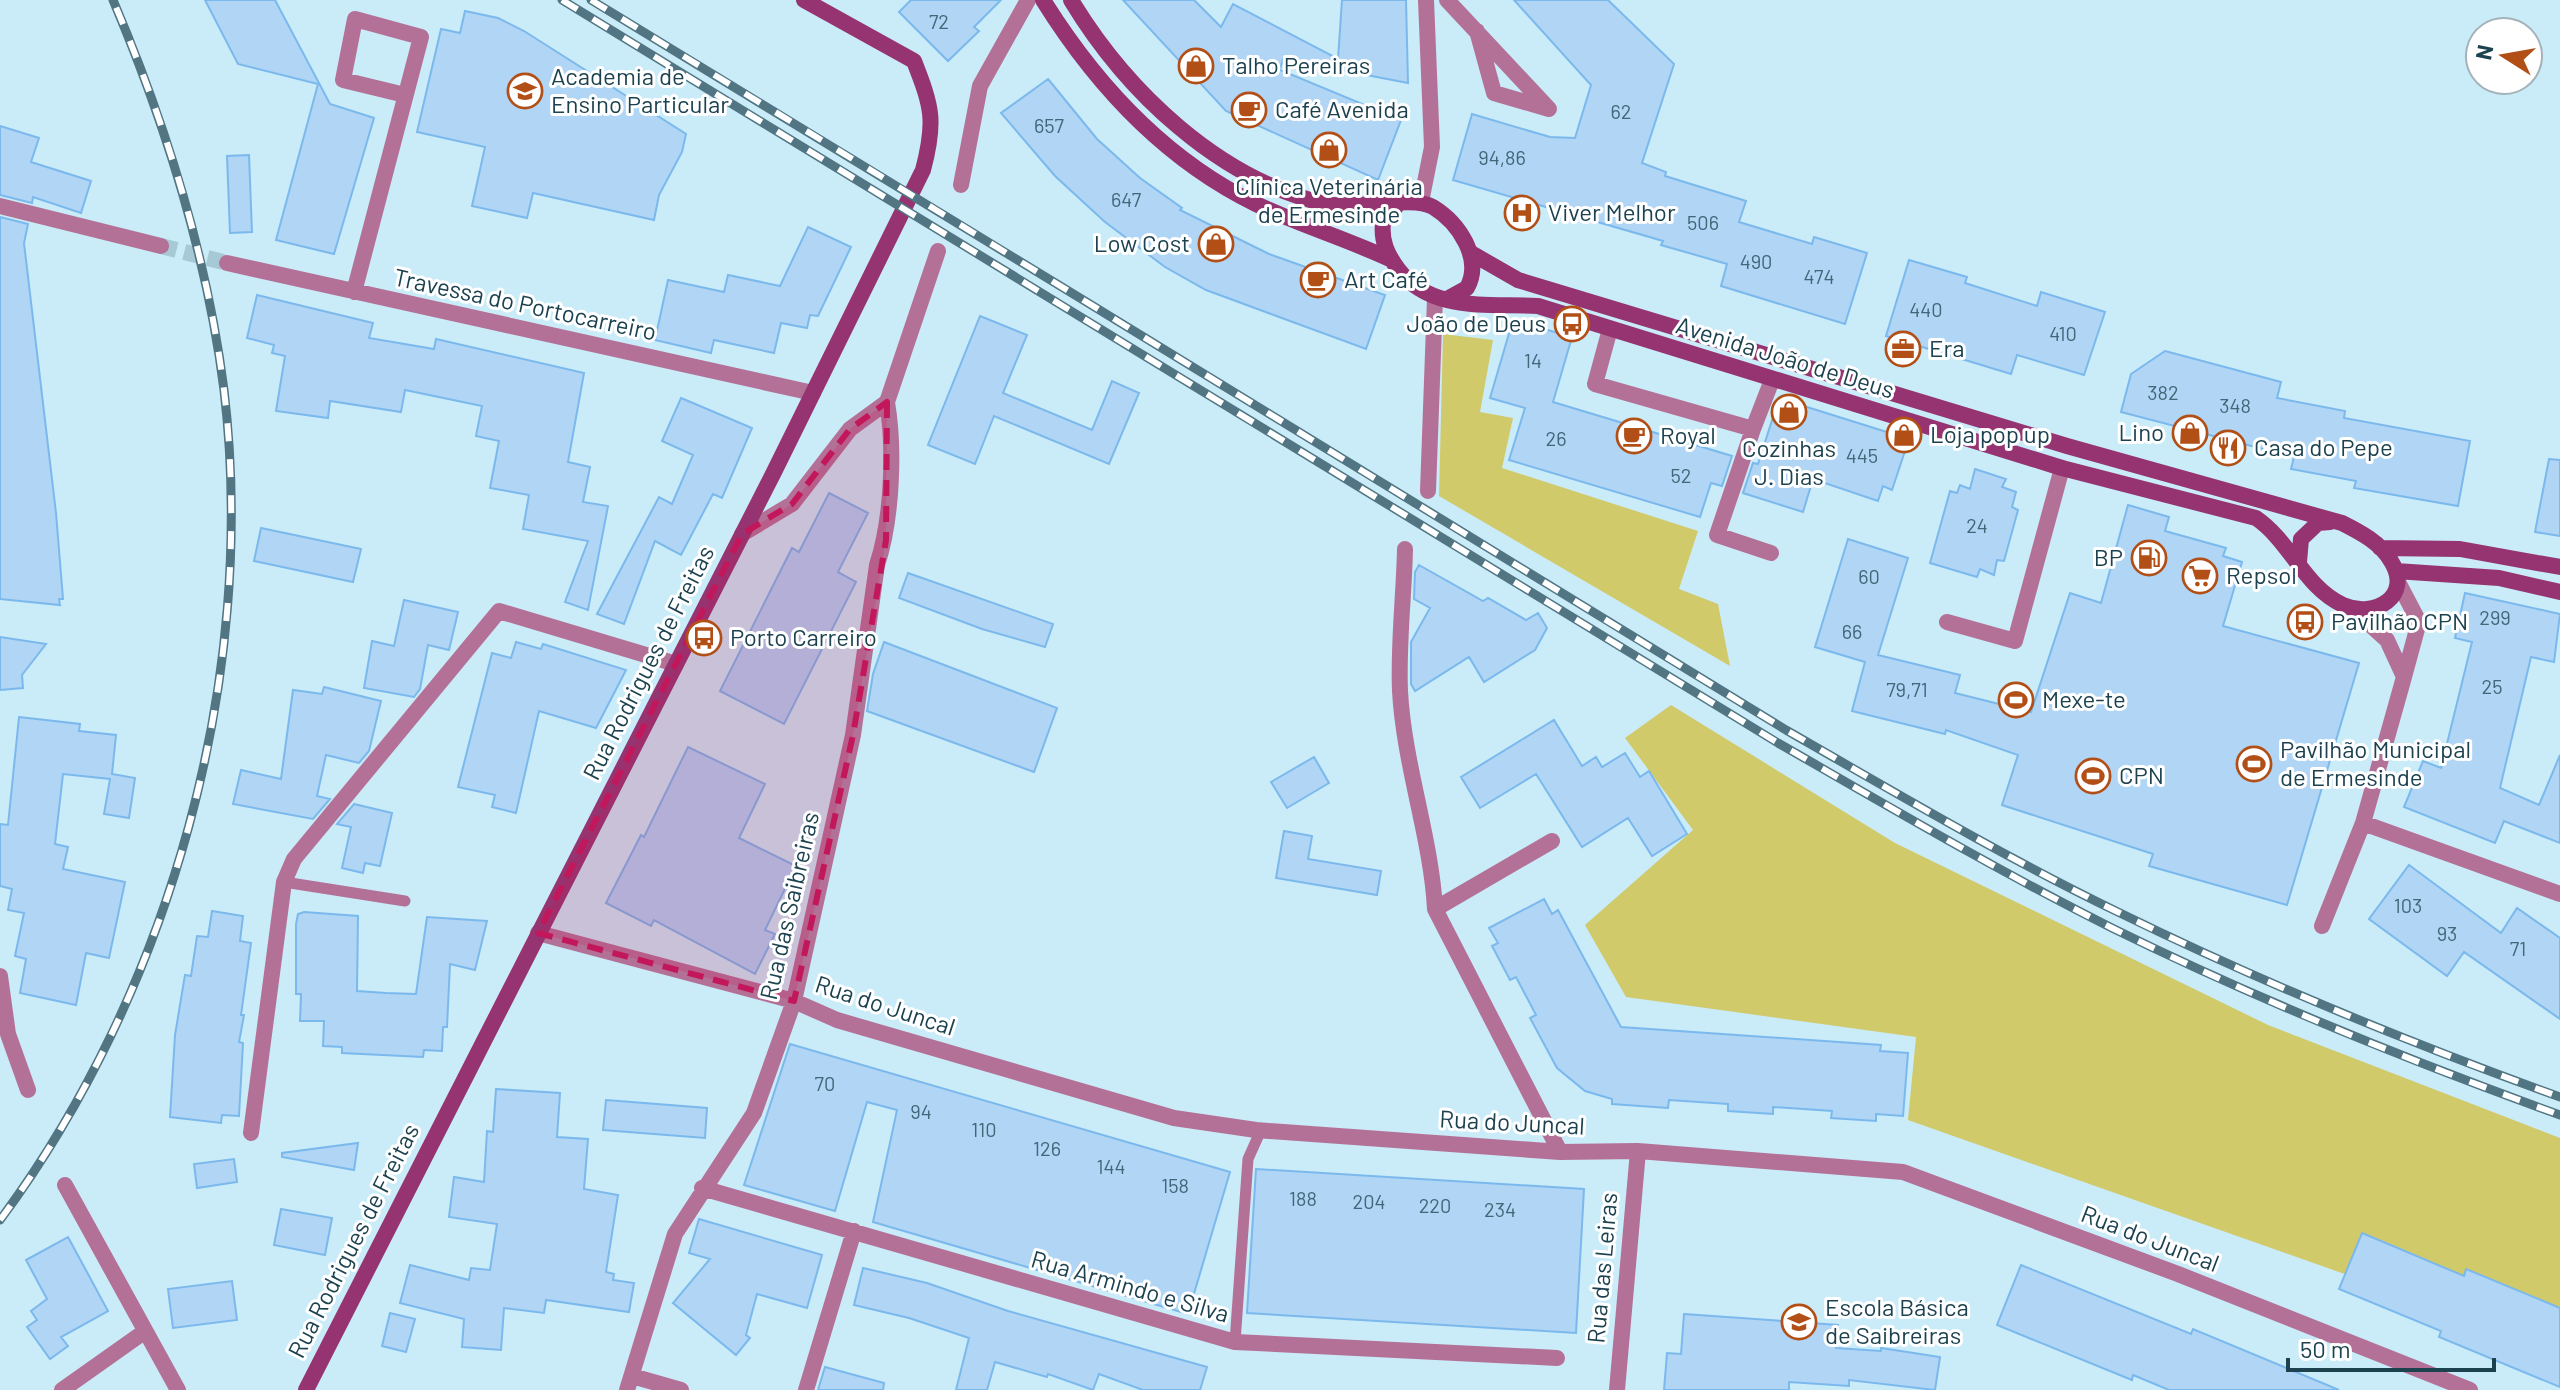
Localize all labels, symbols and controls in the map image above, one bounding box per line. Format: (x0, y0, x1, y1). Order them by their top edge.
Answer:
house number: 72 (929, 9, 949, 33)
north arrow (2464, 16, 2544, 96)
text: N (2469, 42, 2498, 62)
shop icon: Talho Pereiras (1177, 47, 1215, 85)
place label: Talho Pereiras (1222, 50, 1370, 79)
place label: Academia de Ensino Particular (551, 61, 729, 118)
school or university icon: Academia de Ensino Particular (506, 72, 544, 110)
cafe icon: Café Avenida (1230, 91, 1268, 129)
place label: Café Avenida (1275, 94, 1409, 123)
house number: 62 (1610, 99, 1632, 123)
house number: 657 (1034, 113, 1065, 137)
shop icon: Clínica Veterinária de Ermesinde (1310, 131, 1348, 169)
house number: 94,86 (1478, 145, 1526, 169)
place label: Clínica Veterinária de Ermesinde (1235, 171, 1423, 228)
house number: 647 (1111, 187, 1142, 211)
hospital icon: Viver Melhor (1503, 194, 1541, 232)
place label: Viver Melhor (1548, 197, 1676, 226)
house number: 506 (1687, 210, 1719, 234)
shop icon: Low Cost (1197, 225, 1235, 263)
place label: Low Cost (1094, 228, 1190, 257)
house number: 490 (1740, 249, 1772, 273)
cafe icon: Art Café (1299, 261, 1337, 299)
street label: Travessa do Portocarreiro (391, 262, 659, 346)
place label: Art Café (1344, 264, 1428, 293)
house number: 474 (1804, 264, 1834, 288)
house number: 440 (1909, 297, 1943, 321)
bus stop icon: João de Deus (1553, 305, 1591, 343)
place label: João de Deus (1406, 308, 1546, 337)
street label: Avenida João de Deus (1673, 310, 1898, 404)
house number: 410 (2049, 321, 2077, 345)
office icon: Era (1884, 330, 1922, 368)
place label: Era (1929, 333, 1964, 362)
house number: 14 (1524, 348, 1542, 372)
house number: 382 (2147, 380, 2179, 404)
shop icon: Cozinhas J. Dias (1770, 393, 1808, 431)
house number: 348 (2219, 393, 2251, 417)
shop icon: Lino (2171, 414, 2209, 452)
shop icon: Loja pop up (1885, 416, 1923, 454)
cafe icon: Royal (1615, 417, 1653, 455)
place label: Lino (2118, 417, 2164, 446)
place label: Loja pop up (1930, 419, 2050, 448)
place label: Royal (1660, 420, 1716, 449)
house number: 26 (1545, 426, 1567, 450)
restaurant icon: Casa do Pepe (2209, 429, 2247, 467)
place label: Casa do Pepe (2254, 432, 2393, 461)
place label: Cozinhas J. Dias (1742, 433, 1836, 490)
house number: 445 (1846, 443, 1878, 467)
house number: 52 (1671, 463, 1692, 487)
house number: 24 (1966, 513, 1988, 537)
fuel station icon: BP (2130, 539, 2168, 577)
street label: Rua Rodrigues de Freitas (576, 540, 719, 784)
place label: BP (2094, 542, 2123, 571)
supermarket icon: Repsol (2181, 557, 2219, 595)
place label: Repsol (2226, 560, 2297, 589)
house number: 60 (1858, 564, 1880, 588)
bus stop icon: Pavilhão CPN (2286, 603, 2324, 641)
house number: 299 (2479, 605, 2511, 629)
place label: Pavilhão CPN (2331, 606, 2468, 635)
bus stop icon: Porto Carreiro (685, 619, 723, 657)
house number: 66 (1842, 619, 1862, 643)
place label: Porto Carreiro (730, 622, 877, 651)
house number: 25 (2482, 674, 2503, 698)
house number: 79,71 (1886, 677, 1928, 701)
sports icon: Mexe-te (1997, 681, 2035, 719)
place label: Mexe-te (2042, 684, 2126, 713)
place label: Pavilhão Municipal de Ermesinde (2280, 734, 2471, 791)
sports icon: Pavilhão Municipal de Ermesinde (2235, 745, 2273, 783)
sports icon: CPN (2074, 757, 2112, 795)
place label: CPN (2119, 760, 2164, 789)
street label: Rua das Saibreiras (753, 809, 824, 1002)
house number: 103 (2394, 893, 2422, 917)
house number: 93 (2437, 921, 2457, 945)
house number: 71 (2510, 936, 2526, 960)
street label: Rua do Juncal (812, 968, 959, 1041)
house number: 70 (815, 1071, 835, 1095)
house number: 94 (910, 1099, 932, 1123)
street label: Rua do Juncal (1439, 1103, 1585, 1140)
house number: 110 (971, 1117, 997, 1141)
street label: Rua Rodrigues de Freitas (281, 1118, 424, 1362)
house number: 126 (1033, 1136, 1061, 1160)
house number: 144 (1096, 1154, 1126, 1178)
house number: 158 (1161, 1173, 1189, 1197)
house number: 188 (1289, 1186, 1317, 1210)
house number: 204 (1352, 1189, 1386, 1213)
street label: Rua das Leiras (1580, 1191, 1623, 1345)
house number: 220 (1419, 1193, 1451, 1217)
house number: 234 (1484, 1197, 1516, 1221)
street label: Rua do Juncal (2077, 1198, 2224, 1277)
street label: Rua Armindo e Silva (1028, 1243, 1233, 1328)
place label: Escola Básica de Saibreiras (1825, 1292, 1969, 1349)
school or university icon: Escola Básica de Saibreiras (1780, 1303, 1818, 1341)
scale bar (2288, 1322, 2494, 1372)
text: 50 m (2300, 1334, 2351, 1363)

